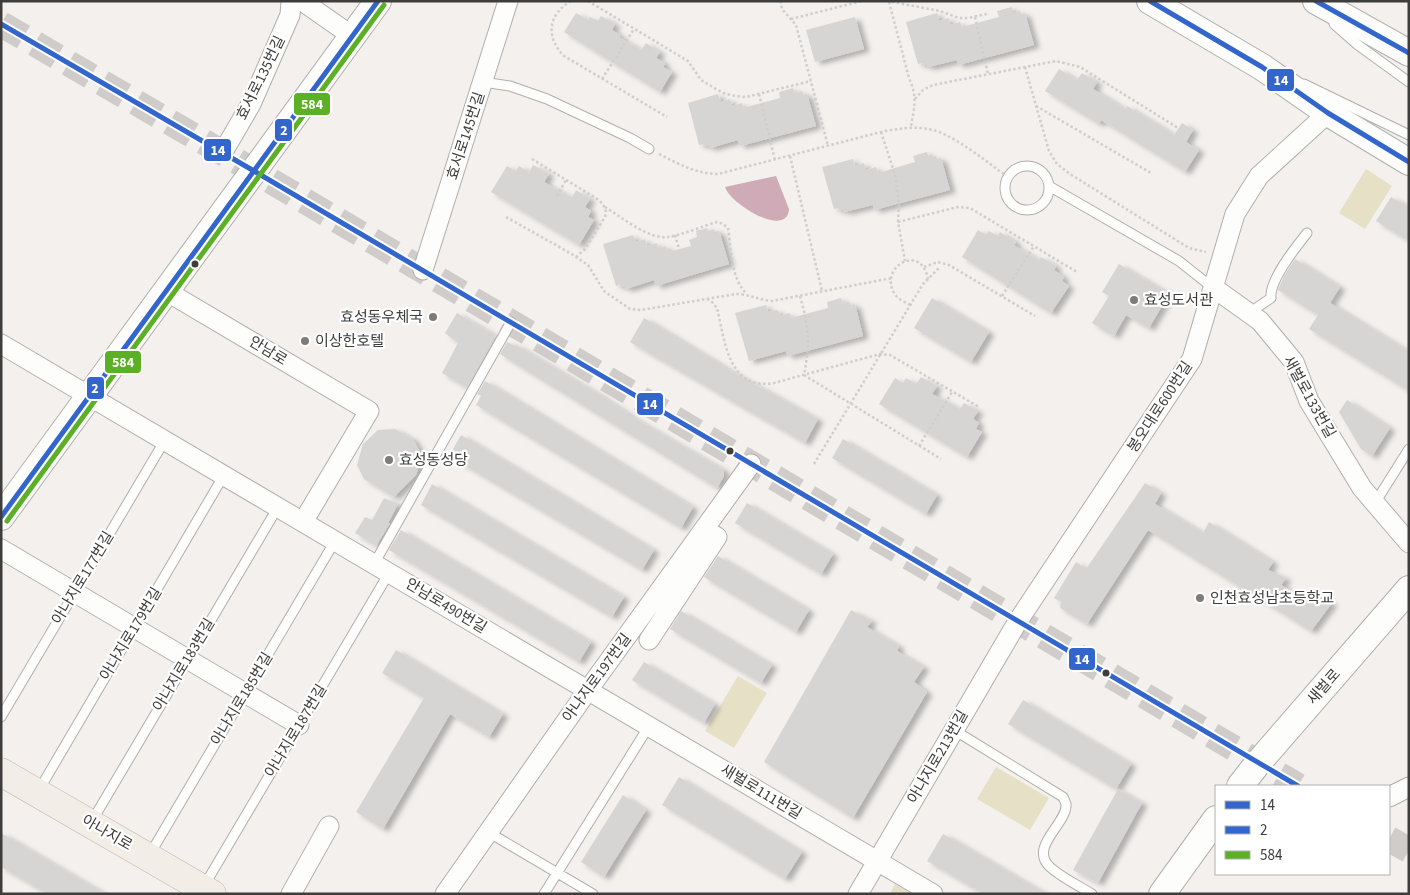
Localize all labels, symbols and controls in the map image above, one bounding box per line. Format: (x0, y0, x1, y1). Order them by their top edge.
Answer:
street label: 효서로135번길 (232, 32, 290, 124)
line badge: 14 (1266, 68, 1295, 92)
text: 14 (1274, 71, 1289, 91)
street label: 효서로145번길 (442, 89, 490, 183)
line badge: 584 (293, 92, 331, 116)
text: 584 (301, 95, 324, 115)
line badge: 2 (274, 118, 293, 142)
text: 2 (280, 121, 288, 141)
line badge: 14 (203, 138, 232, 162)
text: 14 (211, 141, 226, 161)
unlabelled marker (190, 259, 200, 269)
place label: 효성도서관 (1144, 290, 1213, 311)
marker: 효성도서관 (1128, 294, 1140, 306)
place label: 효성동우체국 (340, 307, 423, 328)
marker: 효성동우체국 (427, 311, 439, 323)
street label: 안남로 (245, 331, 291, 371)
place label: 이상한호텔 (315, 331, 384, 352)
marker: 이상한호텔 (299, 335, 311, 347)
line badge: 584 (104, 350, 142, 374)
street label: 새벌로133번길 (1278, 352, 1340, 442)
text: 584 (112, 353, 135, 373)
street label: 봉오대로600번길 (1123, 357, 1197, 457)
line badge: 2 (86, 376, 105, 400)
text: 2 (91, 379, 99, 399)
line badge: 14 (636, 392, 664, 416)
text: 14 (643, 395, 658, 415)
unlabelled marker (725, 446, 735, 456)
place label: 효성동성당 (399, 450, 468, 471)
marker: 효성동성당 (383, 454, 395, 466)
street label: 아나지로177번길 (47, 528, 119, 628)
street label: 안남로490번길 (401, 573, 491, 639)
street label: 아나지로179번길 (95, 584, 167, 684)
place label: 인천효성남초등학교 (1210, 588, 1334, 609)
marker: 인천효성남초등학교 (1194, 592, 1206, 604)
street label: 아나지로183번길 (148, 615, 220, 715)
street label: 아나지로197번길 (558, 629, 636, 727)
line badge: 14 (1068, 647, 1096, 671)
street label: 아나지로185번길 (206, 649, 278, 749)
text: 14 (1075, 650, 1090, 670)
street label: 새벌로 (1302, 664, 1346, 710)
unlabelled marker (1101, 668, 1111, 678)
street label: 아나지로187번길 (260, 681, 332, 781)
street label: 아나지로213번길 (903, 706, 973, 808)
street label: 새벌로111번길 (716, 759, 806, 825)
legend (1215, 785, 1390, 875)
text: 14 (1260, 795, 1275, 816)
street label: 아나지로 (78, 810, 136, 856)
text: 2 (1260, 820, 1267, 841)
text: 584 (1260, 845, 1283, 866)

